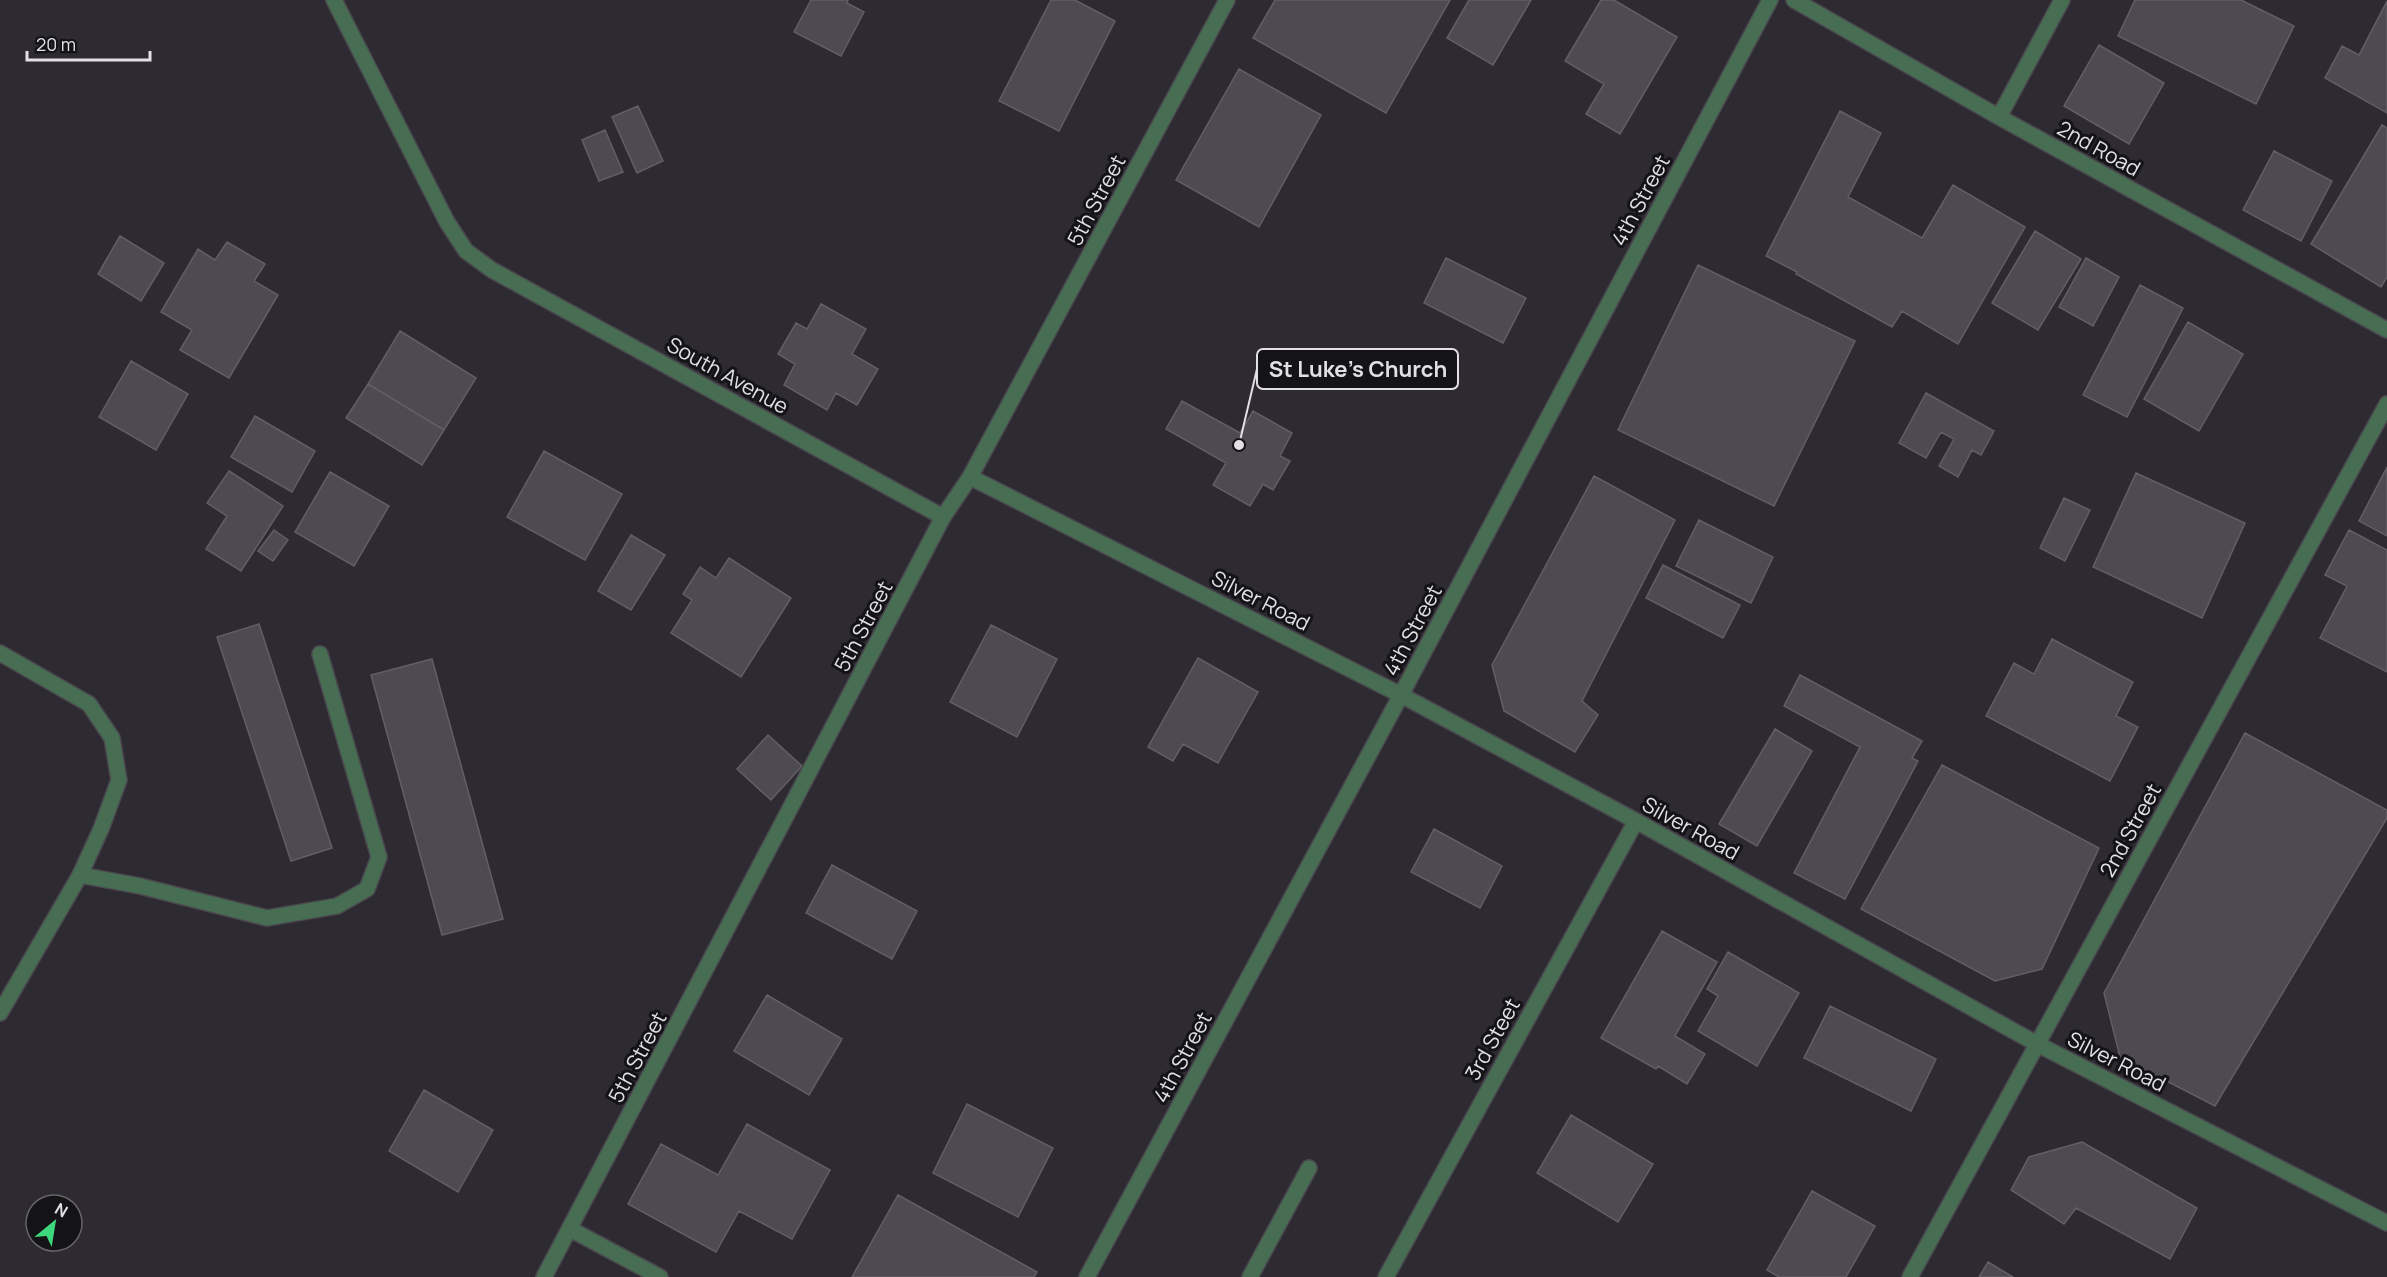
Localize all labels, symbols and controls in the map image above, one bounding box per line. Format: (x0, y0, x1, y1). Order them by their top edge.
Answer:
scale bar (27, 24, 150, 62)
text: 20 m (36, 32, 76, 56)
street label: 2nd Road (2053, 114, 2145, 182)
street label: 5th Street (1060, 150, 1132, 250)
street label: 4th Street (1604, 150, 1676, 250)
street label: South Avenue (662, 330, 794, 420)
callout: St Luke's Church (1257, 349, 1458, 389)
text: St Luke's Church (1269, 354, 1447, 384)
street label: Silver Road (1207, 563, 1315, 637)
street label: 5th Street (827, 576, 899, 676)
street label: 4th Street (1376, 580, 1448, 680)
street label: 2nd Street (2093, 778, 2167, 882)
street label: Silver Road (1637, 790, 1745, 866)
street label: 3rd Steet (1458, 993, 1526, 1085)
street label: 5th Street (601, 1007, 673, 1107)
street label: 4th Street (1146, 1007, 1218, 1107)
street label: Silver Road (2063, 1024, 2171, 1098)
north arrow (24, 1193, 84, 1253)
text: N (51, 1198, 72, 1222)

